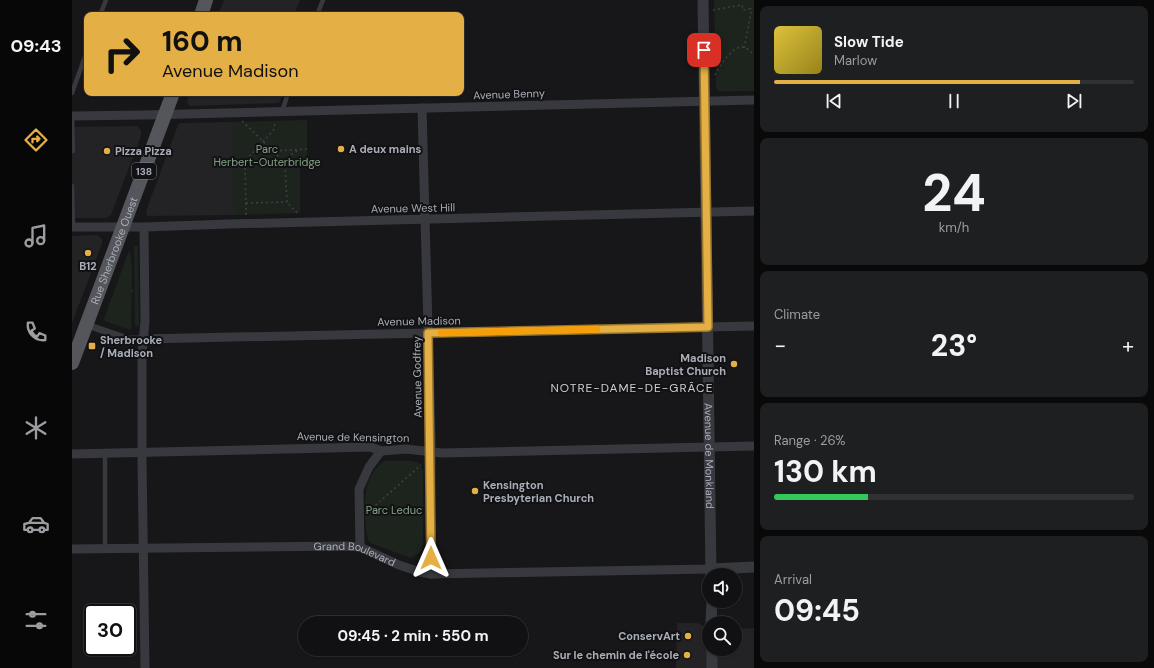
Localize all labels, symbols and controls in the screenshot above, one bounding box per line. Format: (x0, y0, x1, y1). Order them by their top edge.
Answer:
text: 160 m (162, 23, 243, 60)
icon: right (96, 28, 148, 80)
text: Slow Tide (834, 32, 904, 52)
pin (687, 33, 721, 67)
text: 09:43 (10, 34, 62, 58)
icon: arrive (693, 39, 715, 61)
text: Marlow (834, 52, 877, 69)
text: Avenue Madison (162, 59, 299, 83)
street label: Avenue Benny (473, 86, 545, 102)
icon: previous (823, 90, 845, 112)
icon: pause (943, 90, 965, 112)
icon: next (1063, 90, 1085, 112)
icon: directions (22, 126, 50, 154)
park label: Parc Herbert-Outerbridge (213, 142, 321, 169)
place label: A deux mains (349, 142, 421, 156)
place label: Pizza Pizza (115, 144, 172, 158)
marker: A deux mains (336, 144, 346, 154)
marker: Pizza Pizza (102, 146, 112, 156)
text: 24 (922, 159, 986, 227)
road number: 138 (132, 163, 156, 179)
street label: Rue Sherbrooke Ouest (88, 195, 141, 306)
street label: Avenue West Hill (371, 200, 455, 216)
text: km/h (939, 219, 969, 236)
icon: music (22, 222, 50, 250)
marker: B12 (83, 248, 93, 258)
place label: B12 (79, 259, 97, 273)
text: Climate (774, 306, 820, 323)
street label: Avenue Madison (377, 313, 461, 329)
icon: phone (22, 318, 50, 346)
text: 23° (931, 326, 977, 365)
text: − (774, 331, 786, 360)
text: + (1122, 331, 1134, 360)
place label: Sherbrooke / Madison (100, 333, 162, 360)
street label: Avenue Godfrey (409, 336, 425, 418)
marker: Sherbrooke / Madison (87, 341, 97, 351)
place label: Madison Baptist Church (645, 351, 726, 378)
marker: Madison Baptist Church (729, 359, 739, 369)
district label: NOTRE-DAME-DE-GRÂCE (551, 380, 713, 396)
street label: Avenue de Monkland (702, 403, 717, 509)
icon: climate (22, 414, 50, 442)
street label: Avenue de Kensington (297, 429, 409, 445)
text: Range · 26% (774, 432, 846, 449)
text: 130 km (774, 452, 877, 491)
place label: Kensington Presbyterian Church (483, 478, 594, 505)
marker: Kensington Presbyterian Church (470, 486, 480, 496)
park label: Parc Leduc (366, 503, 422, 517)
icon: car (22, 510, 50, 538)
position arrow (410, 537, 452, 579)
street label: Grand Boulevard (313, 539, 398, 569)
map controls (702, 568, 742, 656)
button: sound (702, 568, 742, 608)
text: Arrival (774, 571, 812, 588)
text: 09:45 (774, 591, 860, 630)
speed limit sign: 30 (84, 604, 136, 656)
icon: filters (22, 606, 50, 634)
button: search (702, 616, 742, 656)
text: 09:45 · 2 min · 550 m (337, 626, 489, 646)
place label: ConservArt (618, 629, 680, 643)
marker: ConservArt (683, 631, 693, 641)
place label: Sur le chemin de l'école (553, 648, 679, 662)
marker: Sur le chemin de l'école (682, 650, 692, 660)

